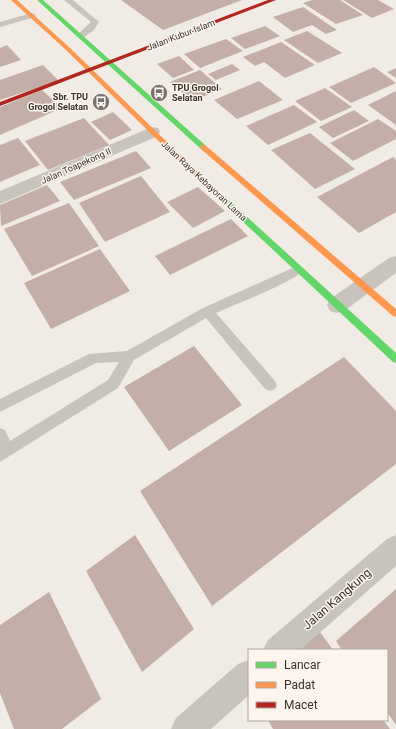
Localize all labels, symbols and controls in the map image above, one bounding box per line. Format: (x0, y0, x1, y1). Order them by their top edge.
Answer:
street label: Jalan Kubur Islam (146, 17, 217, 53)
bus stop icon: TPU Grogol Selatan (149, 83, 169, 103)
place label: TPU Grogol Selatan (172, 83, 219, 103)
place label: Sbr. TPU Grogol Selatan (28, 92, 88, 112)
bus stop icon: Sbr. TPU Grogol Selatan (91, 92, 111, 112)
street label: Jalan Raya Kebayoran Lama (159, 139, 249, 223)
street label: Jalan Toapekong II (39, 146, 113, 186)
street label: Jalan Kangkung (300, 566, 374, 632)
legend (248, 649, 388, 721)
text: Lancar (284, 658, 321, 672)
text: Padat (284, 678, 315, 692)
text: Macet (284, 698, 318, 712)

